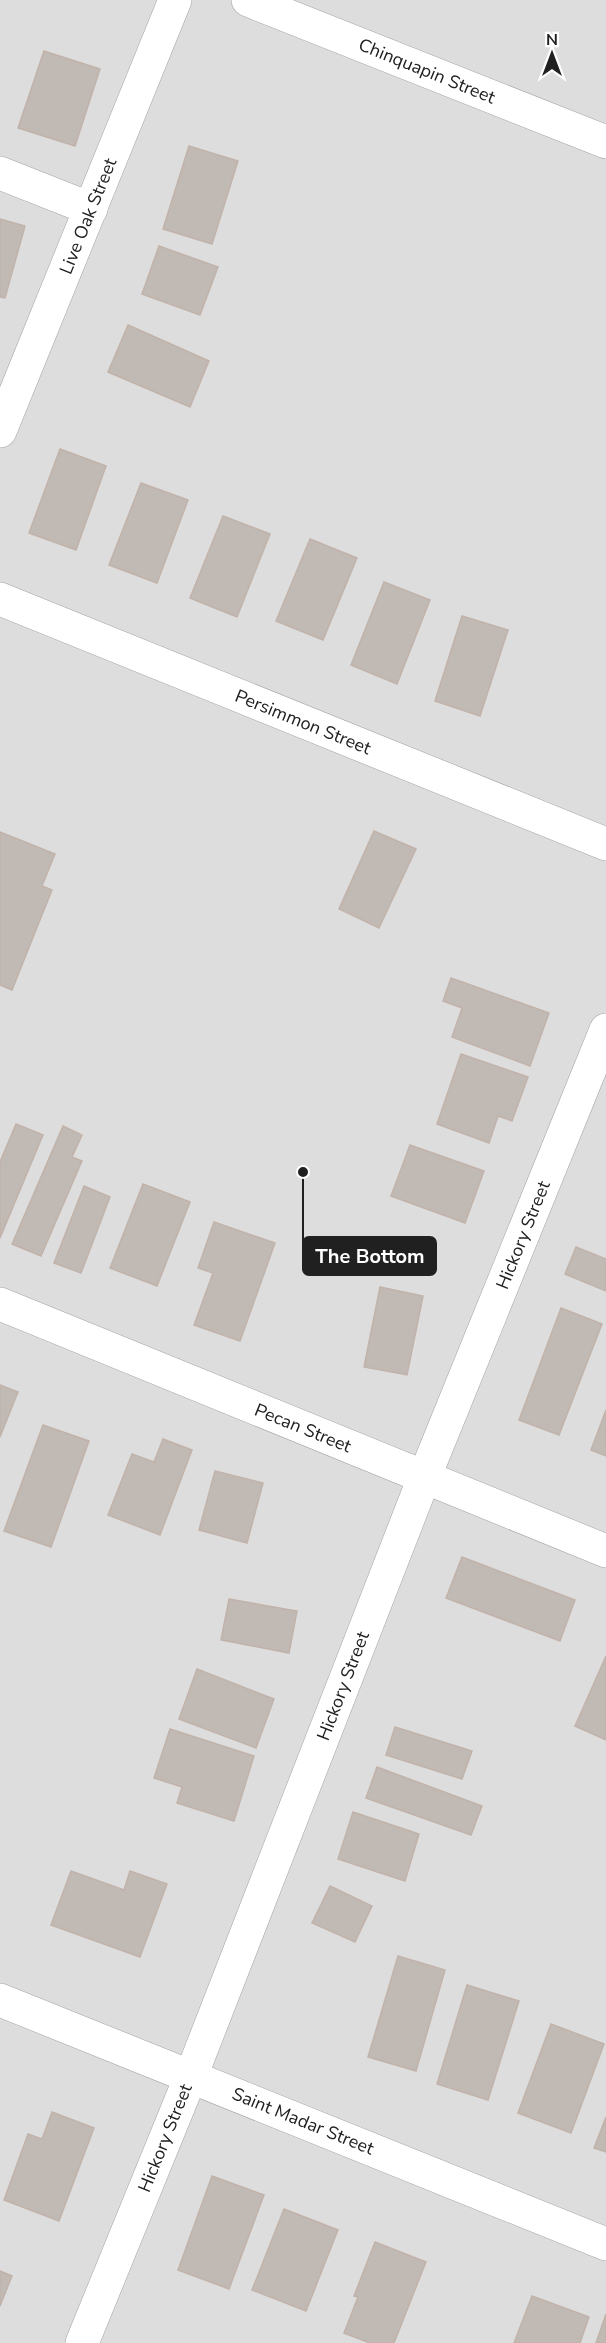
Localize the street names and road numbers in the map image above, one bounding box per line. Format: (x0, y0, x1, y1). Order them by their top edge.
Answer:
street label: Chinquapin Street (355, 33, 500, 110)
street label: Live Oak Street (54, 154, 122, 278)
street label: Persimmon Street (231, 684, 375, 760)
street label: Hickory Street (490, 1177, 556, 1293)
street label: Pecan Street (251, 1398, 356, 1459)
street label: Hickory Street (311, 1627, 375, 1744)
street label: Hickory Street (132, 2080, 198, 2196)
street label: Saint Madar Street (228, 2082, 378, 2161)

